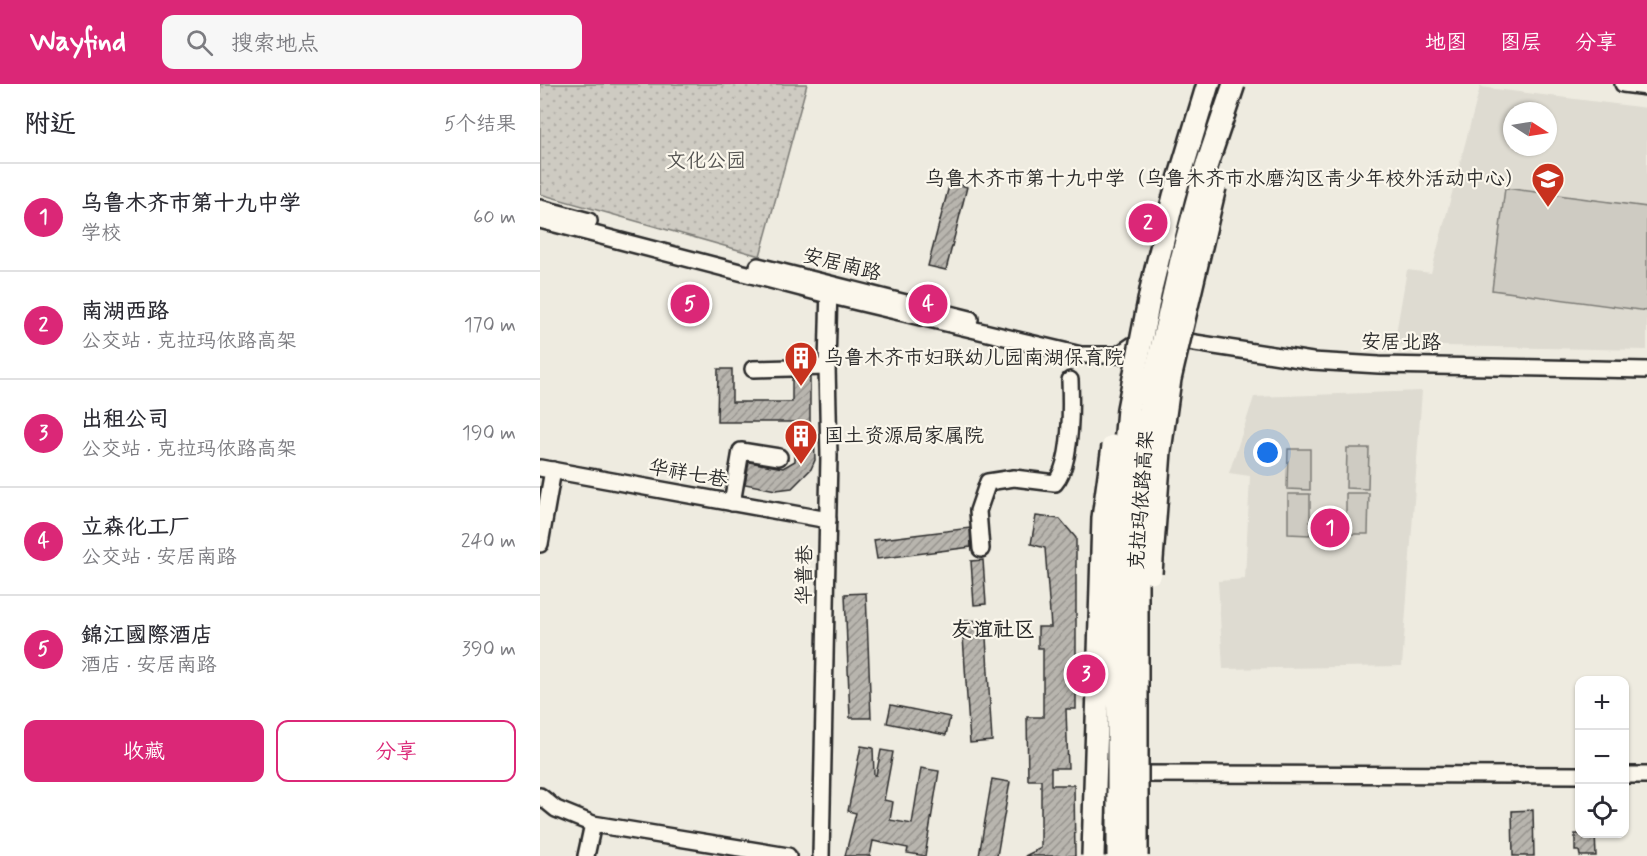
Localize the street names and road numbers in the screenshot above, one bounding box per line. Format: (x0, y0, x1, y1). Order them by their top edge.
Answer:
street label: 安居南路 (800, 242, 885, 288)
street label: 安居北路 (1361, 329, 1442, 357)
street label: 克拉玛依路高架 (1124, 429, 1160, 571)
street label: 华祥七巷 (646, 454, 731, 494)
street label: 华普巷 (791, 544, 819, 605)

